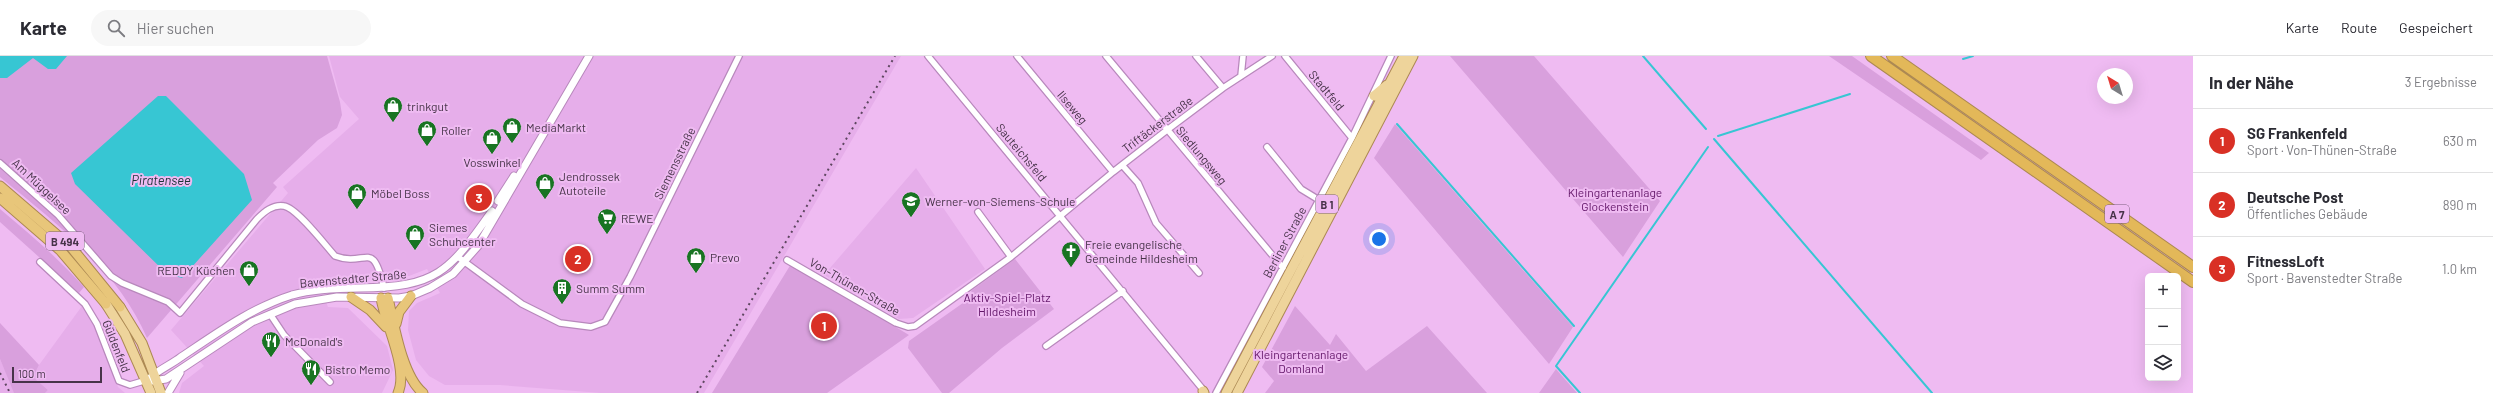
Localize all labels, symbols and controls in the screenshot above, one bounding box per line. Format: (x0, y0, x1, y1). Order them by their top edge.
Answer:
search box (91, 10, 371, 46)
text: Karte (20, 16, 67, 39)
icon: search (105, 17, 127, 39)
text: Hier suchen (137, 19, 214, 37)
text: Karte (2286, 19, 2319, 36)
text: Route (2341, 19, 2377, 36)
text: Gespeichert (2399, 19, 2473, 36)
street label: Stadtfeld (1306, 67, 1348, 113)
north arrow (2097, 68, 2133, 104)
text: In der Nähe (2209, 72, 2294, 92)
text: 3 Ergebnisse (2405, 74, 2477, 90)
street label: Ilseweg (1055, 88, 1091, 126)
street label: Triftäckerstraße (1119, 93, 1195, 155)
shop icon: trinkgut (382, 95, 404, 123)
place label: trinkgut (407, 99, 448, 113)
shop icon: MediaMarkt (501, 116, 523, 144)
shop icon: Roller (416, 119, 438, 147)
place label: MediaMarkt (526, 120, 586, 134)
street label: Sauteichsfeld (994, 120, 1050, 184)
place label: Roller (441, 123, 472, 137)
street label: Siedlungsweg (1174, 123, 1230, 187)
text: SG Frankenfeld (2247, 124, 2347, 142)
street label: Siemensstraße (651, 125, 697, 201)
shop icon: Vosswinkel (481, 127, 503, 155)
text: 1 (2220, 133, 2224, 149)
text: 630 m (2443, 133, 2477, 149)
text: Sport · Von-Thünen-Straße (2247, 142, 2397, 158)
street label: Am Müggelsee (10, 155, 74, 217)
place label: Vosswinkel (463, 155, 521, 169)
place label: Jendrossek Autoteile (559, 169, 620, 197)
water label: Piratensee (131, 172, 191, 188)
shop icon: Jendrossek Autoteile (534, 172, 556, 200)
shop icon: Möbel Boss (346, 182, 368, 210)
pin: 3 (466, 183, 492, 213)
park label: Kleingartenanlage Glockenstein (1568, 185, 1662, 213)
place label: Möbel Boss (371, 186, 430, 200)
text: Deutsche Post (2247, 188, 2343, 206)
school or university icon: Werner-von-Siemens-Schule (900, 190, 922, 218)
place label: Werner-von-Siemens-Schule (925, 194, 1075, 208)
road number: B 1 (1316, 195, 1338, 213)
text: 2 (2218, 197, 2226, 213)
text: 890 m (2443, 197, 2477, 213)
street label: Berliner Straße (1259, 204, 1309, 280)
road number: A 7 (2105, 205, 2129, 223)
text: Öffentliches Gebäude (2247, 206, 2368, 222)
supermarket icon: REWE (596, 207, 618, 235)
place label: REWE (621, 211, 653, 225)
place label: Siemes Schuhcenter (429, 220, 496, 248)
shop icon: Siemes Schuhcenter (404, 223, 426, 251)
your location (1369, 229, 1389, 249)
road number: B 494 (46, 232, 84, 250)
place label: Freie evangelische Gemeinde Hildesheim (1085, 237, 1198, 265)
church icon: Freie evangelische Gemeinde Hildesheim (1060, 240, 1082, 268)
pin: 2 (565, 244, 591, 274)
shop icon: Prevo (685, 246, 707, 274)
place label: Prevo (710, 250, 740, 264)
text: FitnessLoft (2247, 252, 2324, 270)
street label: Von-Thünen-Straße (807, 254, 903, 318)
shop icon: REDDY Küchen (238, 259, 260, 287)
text: 3 (2218, 261, 2226, 277)
text: 1.0 km (2442, 261, 2477, 277)
place label: REDDY Küchen (157, 263, 235, 277)
street label: Bavenstedter Straße (299, 266, 407, 290)
text: Sport · Bavenstedter Straße (2247, 270, 2402, 286)
map controls (2145, 273, 2181, 381)
button: + (2145, 273, 2181, 309)
building icon: Summ Summ (551, 277, 573, 305)
place label: Summ Summ (576, 281, 645, 295)
park label: Aktiv-Spiel-Platz Hildesheim (963, 290, 1051, 318)
button: − (2145, 309, 2181, 345)
pin: 1 (811, 311, 837, 341)
street label: Güldenfeld (100, 318, 134, 374)
restaurant icon: McDonald's (260, 330, 282, 358)
place label: McDonald's (285, 334, 343, 348)
button: layers (2145, 345, 2181, 381)
park label: Kleingartenanlage Domland (1254, 347, 1348, 375)
restaurant icon: Bistro Memo (300, 358, 322, 386)
place label: Bistro Memo (325, 362, 390, 376)
scale bar (12, 365, 102, 384)
text: 100 m (18, 367, 46, 380)

